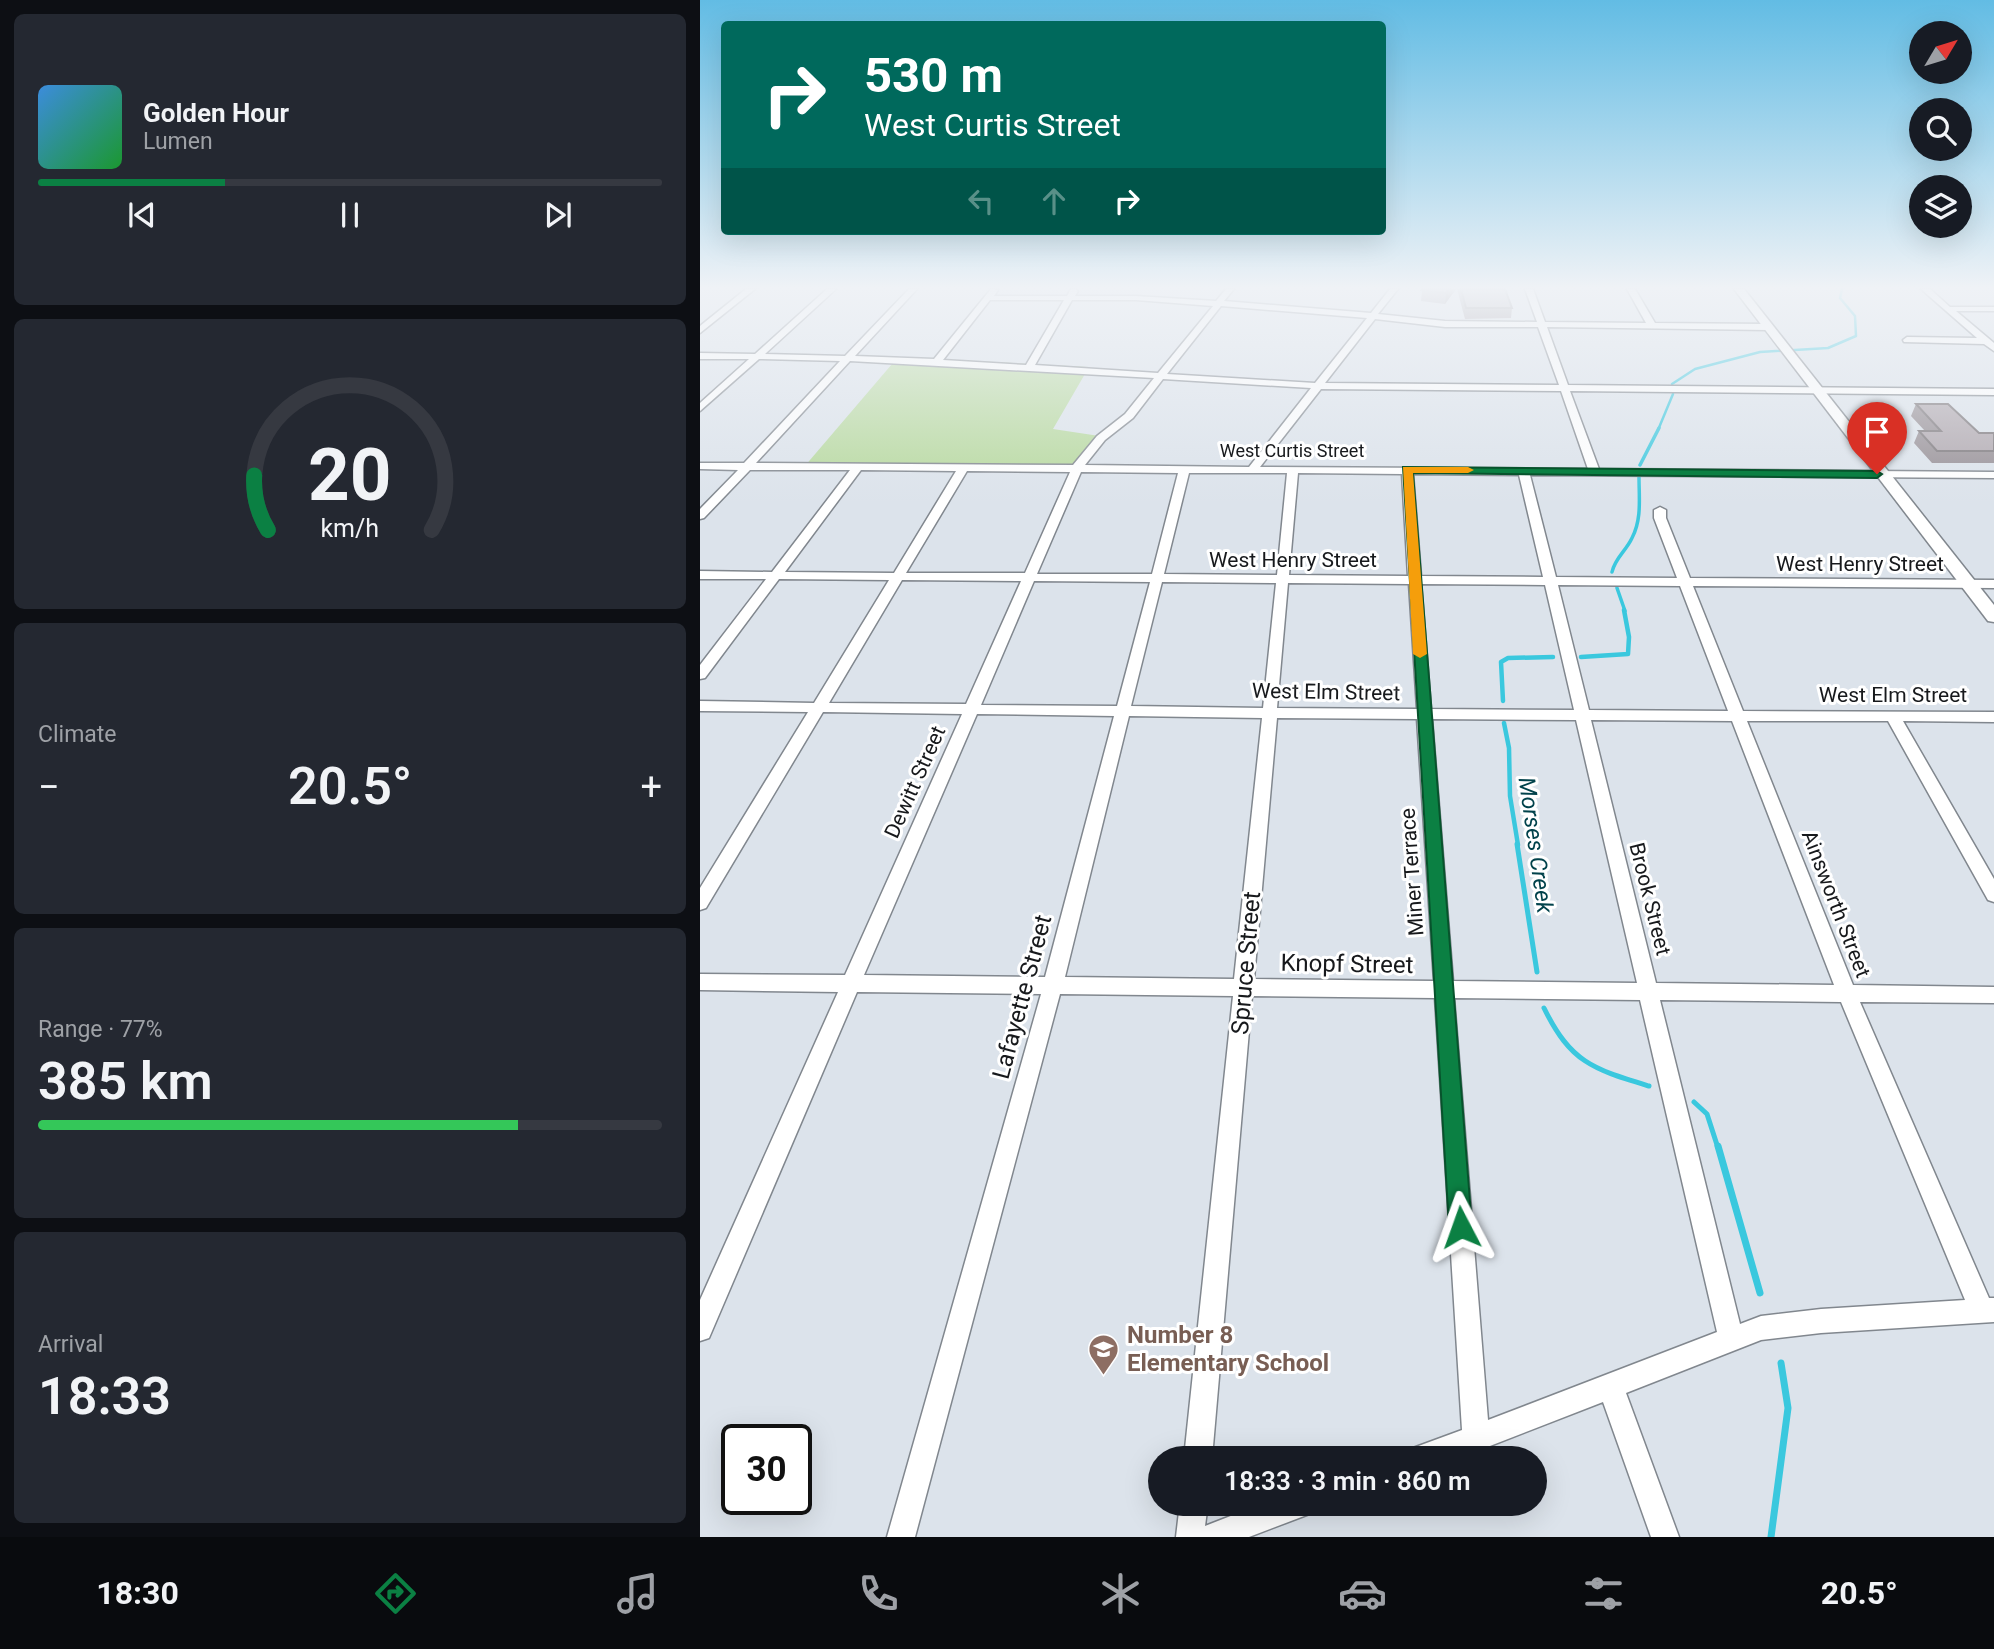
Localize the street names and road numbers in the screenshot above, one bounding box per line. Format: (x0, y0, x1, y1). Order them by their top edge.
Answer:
street label: West Curtis Street (1220, 440, 1364, 461)
street label: West Henry Street (1209, 548, 1377, 572)
street label: West Henry Street (1776, 552, 1944, 576)
street label: West Elm Street (1252, 679, 1401, 705)
street label: West Elm Street (1819, 683, 1967, 707)
street label: Dewitt Street (880, 722, 950, 842)
street label: Miner Terrace (1396, 807, 1428, 937)
street label: Ainsworth Street (1797, 827, 1875, 981)
street label: Brook Street (1624, 840, 1676, 958)
street label: Spruce Street (1226, 890, 1266, 1036)
street label: Lafayette Street (987, 912, 1057, 1082)
street label: Knopf Street (1280, 949, 1414, 979)

